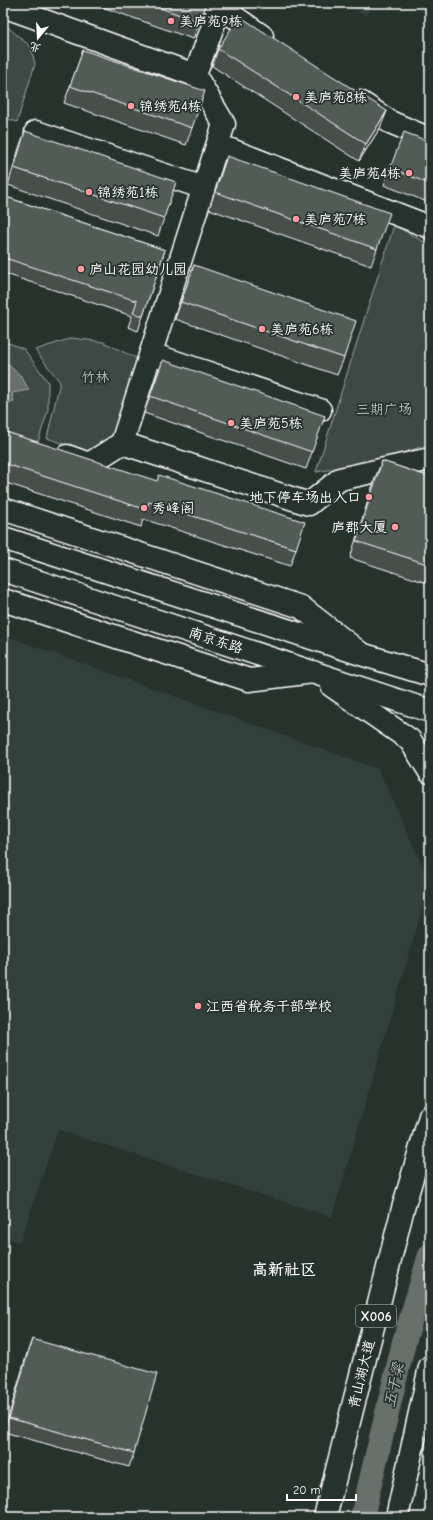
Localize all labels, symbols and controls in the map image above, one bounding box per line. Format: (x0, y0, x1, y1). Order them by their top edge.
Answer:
place label: 美庐苑9栋 (179, 13, 242, 30)
marker: 美庐苑9栋 (166, 16, 176, 26)
north arrow (18, 18, 58, 58)
text: 北 (28, 39, 42, 55)
place label: 美庐苑8栋 (304, 89, 367, 106)
marker: 美庐苑8栋 (291, 92, 301, 102)
place label: 锦绣苑4栋 (139, 98, 202, 115)
marker: 锦绣苑4栋 (126, 101, 136, 111)
place label: 美庐苑4栋 (338, 165, 401, 182)
marker: 美庐苑4栋 (404, 168, 414, 178)
place label: 锦绣苑1栋 (97, 184, 159, 201)
marker: 锦绣苑1栋 (84, 187, 94, 197)
place label: 美庐苑7栋 (304, 211, 367, 228)
marker: 美庐苑7栋 (291, 214, 301, 224)
place label: 庐山花园幼儿园 (89, 261, 187, 278)
marker: 庐山花园幼儿园 (76, 264, 86, 274)
place label: 美庐苑6栋 (270, 321, 334, 338)
marker: 美庐苑6栋 (257, 324, 267, 334)
park label: 竹林 (81, 369, 110, 386)
park label: 三期广场 (356, 401, 412, 418)
place label: 美庐苑5栋 (239, 415, 303, 432)
marker: 美庐苑5栋 (226, 418, 236, 428)
place label: 地下停车场出入口 (249, 489, 361, 506)
marker: 地下停车场出入口 (364, 492, 374, 502)
place label: 秀峰阁 (152, 500, 194, 517)
marker: 秀峰阁 (139, 503, 149, 513)
place label: 庐郡大厦 (331, 519, 387, 536)
marker: 庐郡大厦 (390, 522, 400, 532)
street label: 南京东路 (187, 624, 245, 657)
place label: 江西省税务干部学校 (206, 998, 332, 1015)
marker: 江西省税务干部学校 (193, 1001, 203, 1011)
district label: 高新社区 (252, 1261, 316, 1279)
road number: X006 (356, 1305, 396, 1327)
street label: 青山湖大道 (345, 1338, 378, 1410)
water label: 五干梁 (380, 1360, 408, 1409)
scale bar (287, 1476, 356, 1502)
text: 20 m (293, 1483, 321, 1497)

